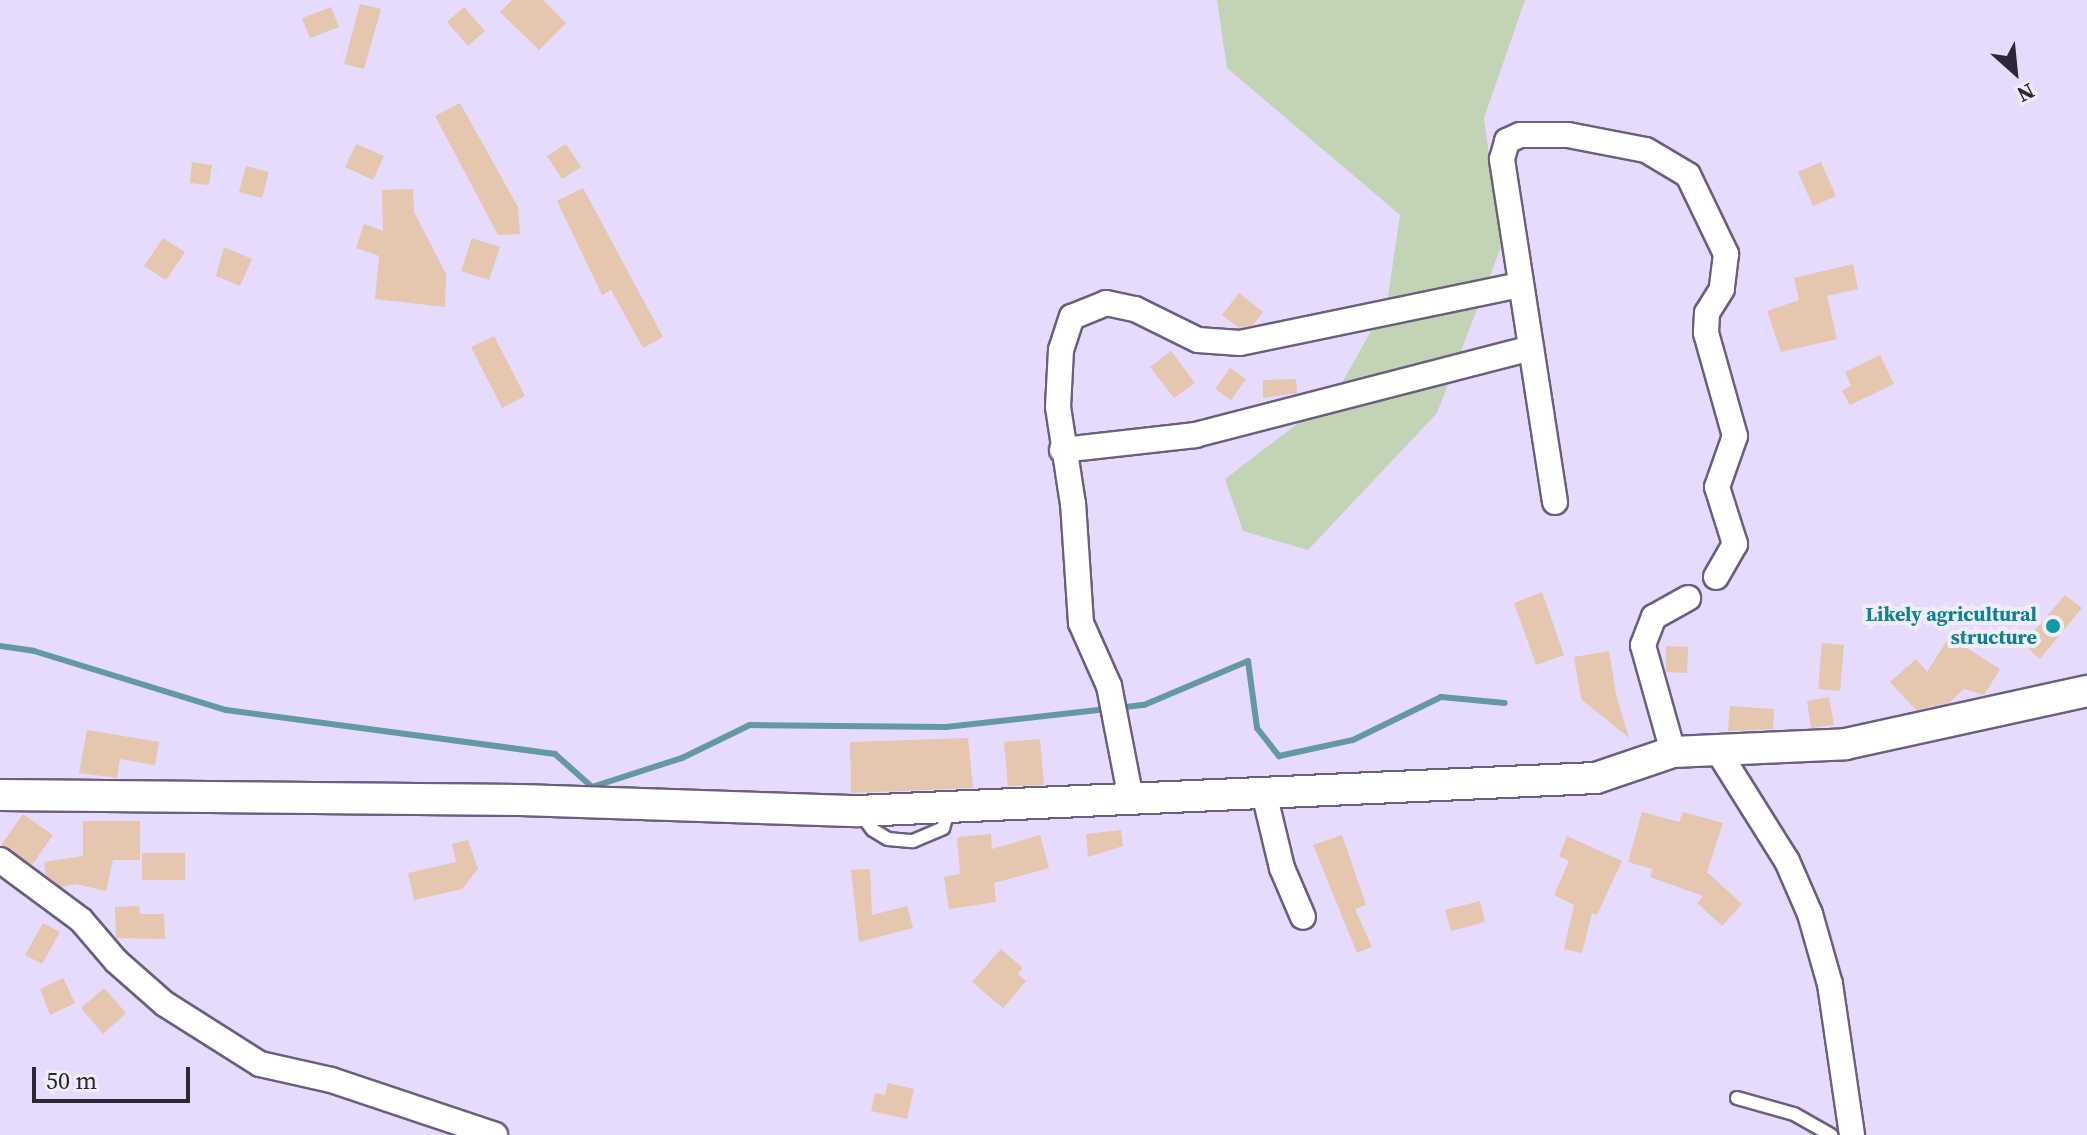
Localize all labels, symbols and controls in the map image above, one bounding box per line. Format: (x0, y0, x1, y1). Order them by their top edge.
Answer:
north arrow (1975, 32, 2055, 112)
text: N (2012, 76, 2040, 110)
place label: Likely agricultural structure (1865, 602, 2037, 649)
marker: Likely agricultural structure (2044, 617, 2062, 635)
scale bar (36, 1051, 194, 1101)
text: 50 m (46, 1064, 97, 1097)

